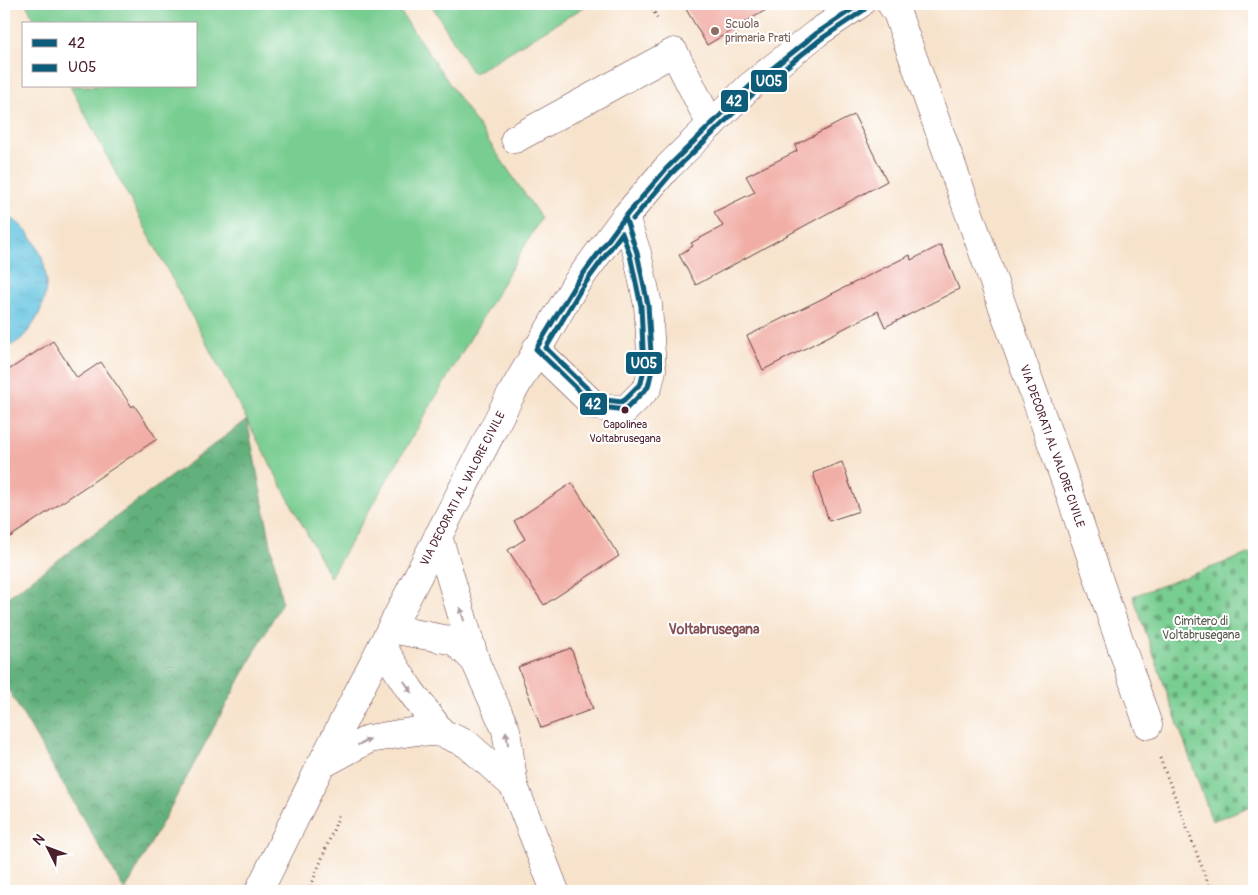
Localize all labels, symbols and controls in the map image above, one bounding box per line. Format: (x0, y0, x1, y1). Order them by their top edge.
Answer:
place label: Scuola primaria Prati (725, 17, 791, 46)
legend (22, 22, 198, 88)
marker: Scuola primaria Prati (709, 25, 721, 37)
text: 42 (68, 34, 85, 53)
text: U05 (68, 58, 96, 77)
line badge: U05 (750, 69, 788, 93)
text: U05 (756, 73, 783, 90)
line badge: 42 (720, 89, 749, 113)
text: 42 (726, 93, 742, 110)
line badge: U05 (625, 351, 663, 375)
text: U05 (631, 355, 658, 372)
street label: VIA DECORATI AL VALORE CIVILE (1016, 363, 1088, 530)
line badge: 42 (579, 392, 608, 416)
text: 42 (585, 396, 601, 413)
marker: Capolinea Voltabrusegana (620, 405, 630, 415)
street label: VIA DECORATI AL VALORE CIVILE (417, 409, 509, 569)
place label: Capolinea Voltabrusegana (589, 418, 661, 445)
one-way arrow (457, 606, 465, 621)
park label: Cimitero di Voltabrusegana (1162, 614, 1240, 643)
district label: Voltabrusegana (668, 621, 760, 638)
one-way arrow (404, 680, 413, 694)
one-way arrow (502, 729, 510, 745)
one-way arrow (356, 738, 371, 747)
north arrow (22, 822, 72, 872)
text: N (29, 830, 48, 849)

